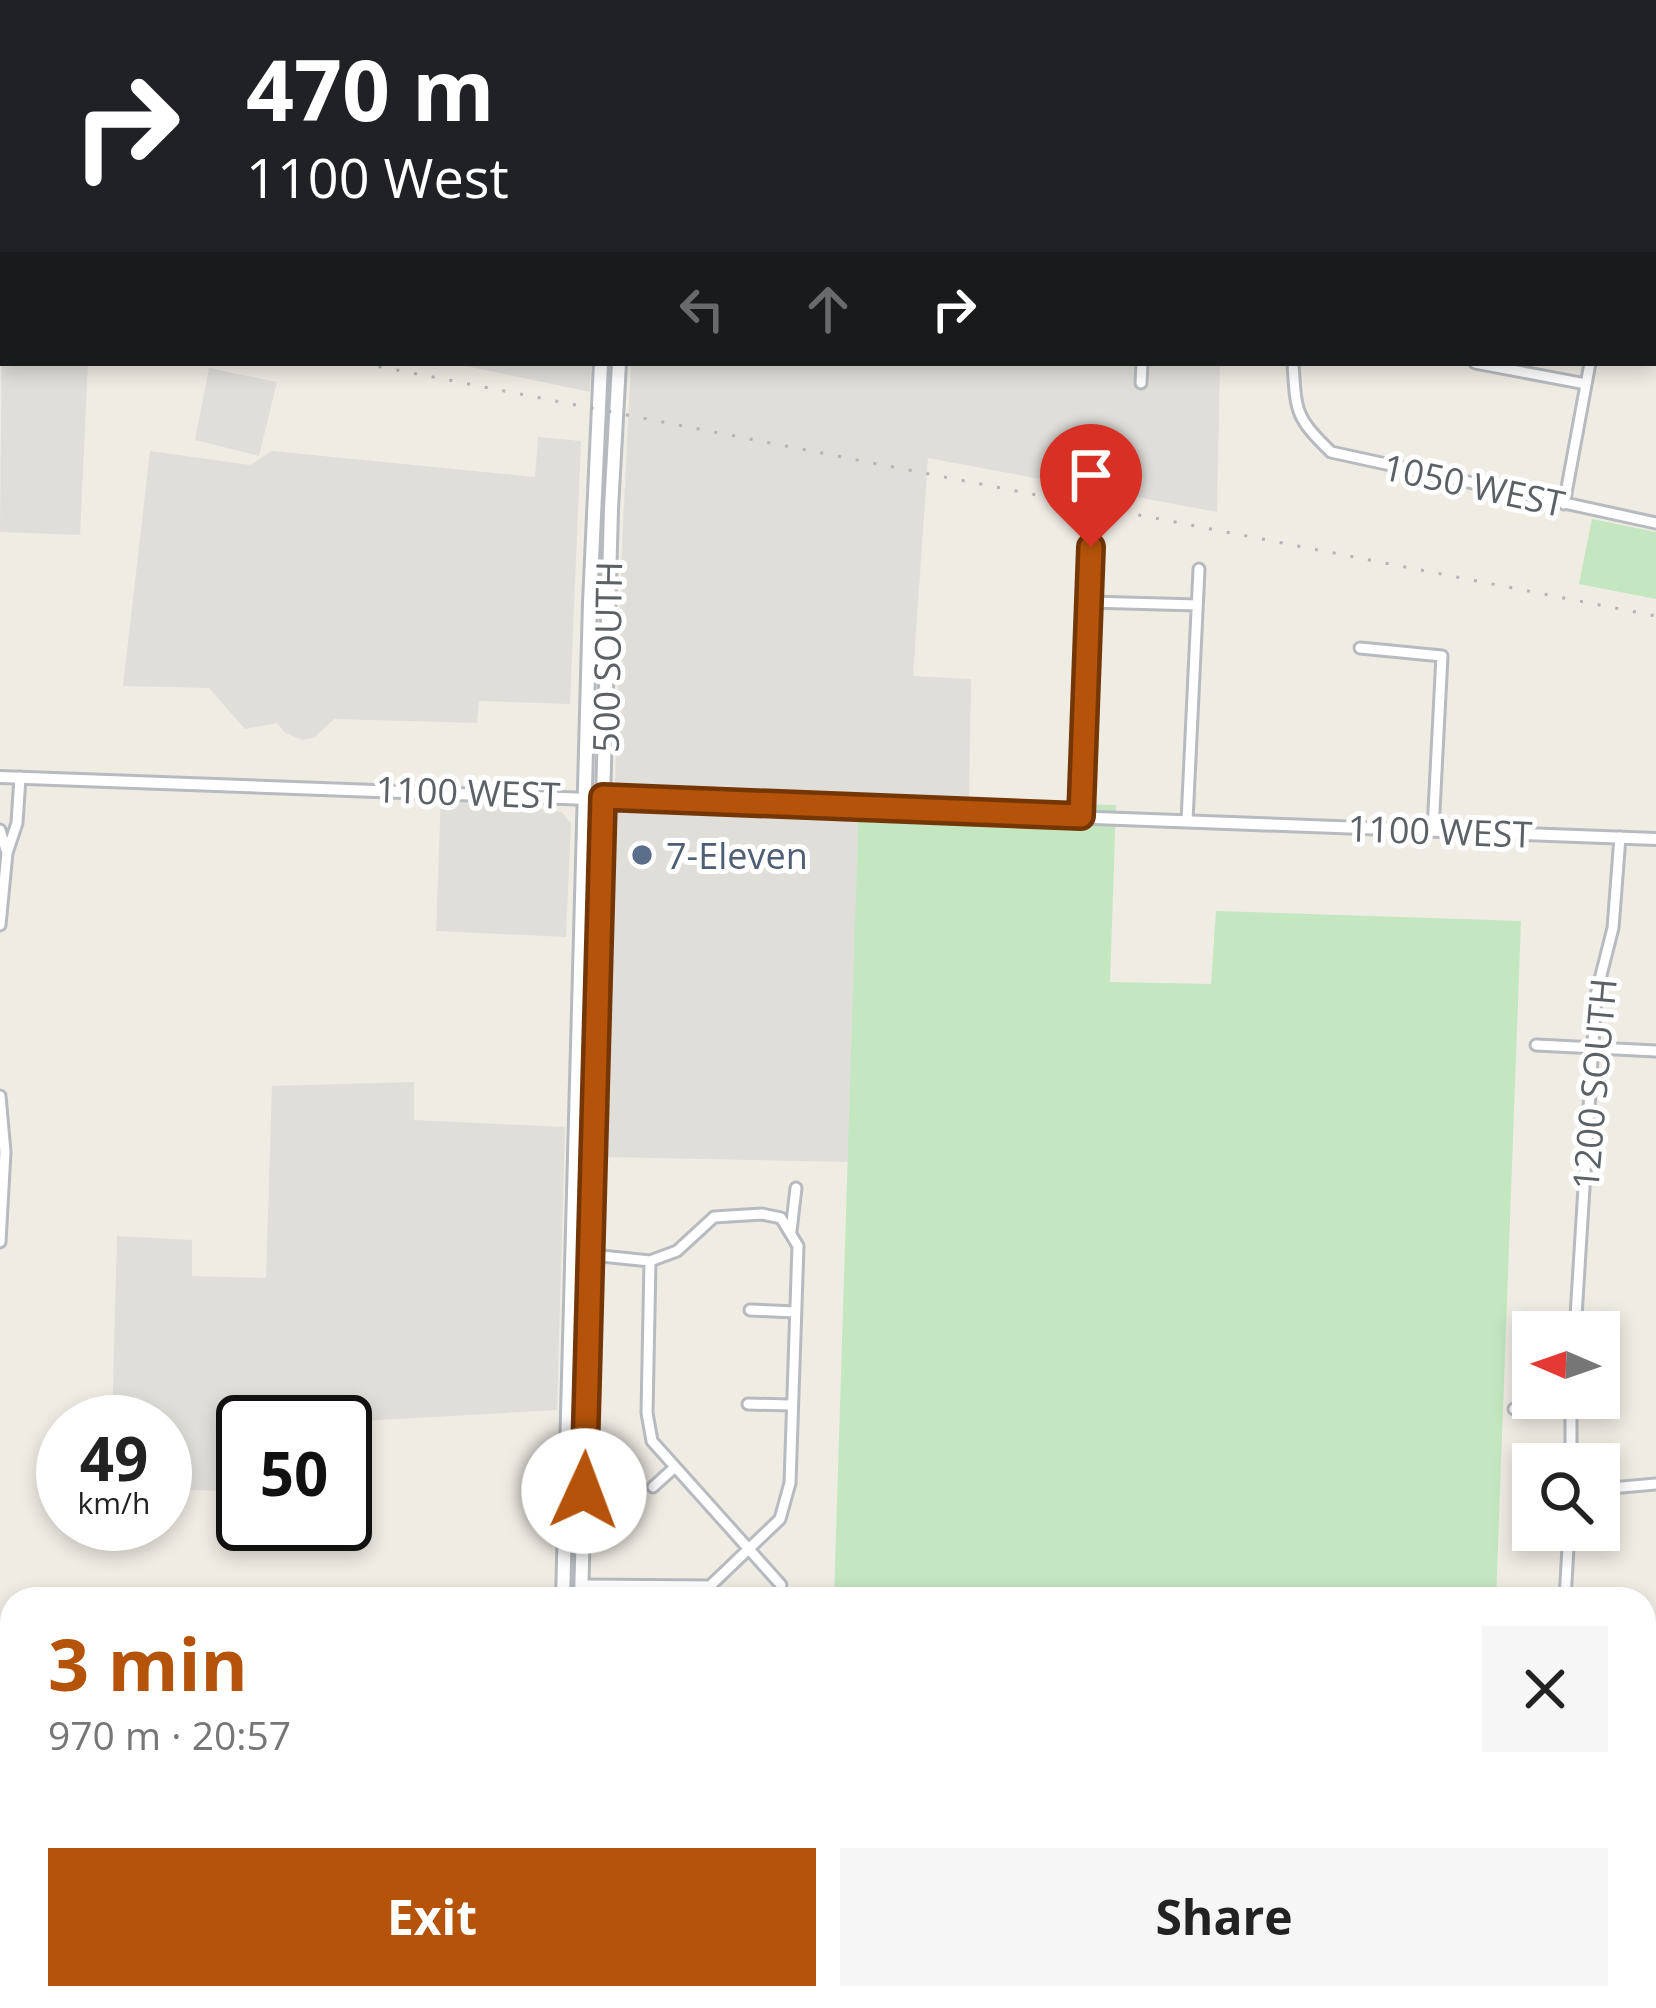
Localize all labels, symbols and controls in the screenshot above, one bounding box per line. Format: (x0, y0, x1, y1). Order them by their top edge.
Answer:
text: 470 m (246, 31, 494, 146)
icon: right (48, 48, 204, 204)
text: 1100 West (246, 140, 509, 214)
icon: left (669, 276, 735, 342)
icon: ahead (795, 276, 861, 342)
icon: right (921, 276, 987, 342)
pin (1040, 424, 1142, 547)
icon: arrive (1058, 442, 1124, 508)
street label: 1050 WEST (1379, 442, 1569, 528)
street label: 500 SOUTH (581, 561, 633, 753)
street label: 1100 WEST (375, 764, 561, 820)
street label: 1100 WEST (1347, 803, 1533, 859)
place label: 7-Eleven (666, 831, 808, 880)
marker: 7-Eleven (629, 842, 655, 868)
street label: 1200 SOUTH (1560, 976, 1628, 1192)
north arrow (1512, 1311, 1620, 1419)
map controls (1512, 1311, 1620, 1551)
speed limit sign: 50 (216, 1395, 372, 1551)
text: 49 (80, 1417, 148, 1499)
position arrow (521, 1428, 647, 1554)
button: search (1512, 1443, 1620, 1551)
text: km/h (78, 1482, 150, 1523)
text: 3 min (48, 1614, 248, 1712)
button: close (1482, 1626, 1608, 1752)
text: 970 m · 20:57 (48, 1708, 291, 1761)
button: Exit (48, 1848, 816, 1986)
button: Share (840, 1848, 1608, 1986)

